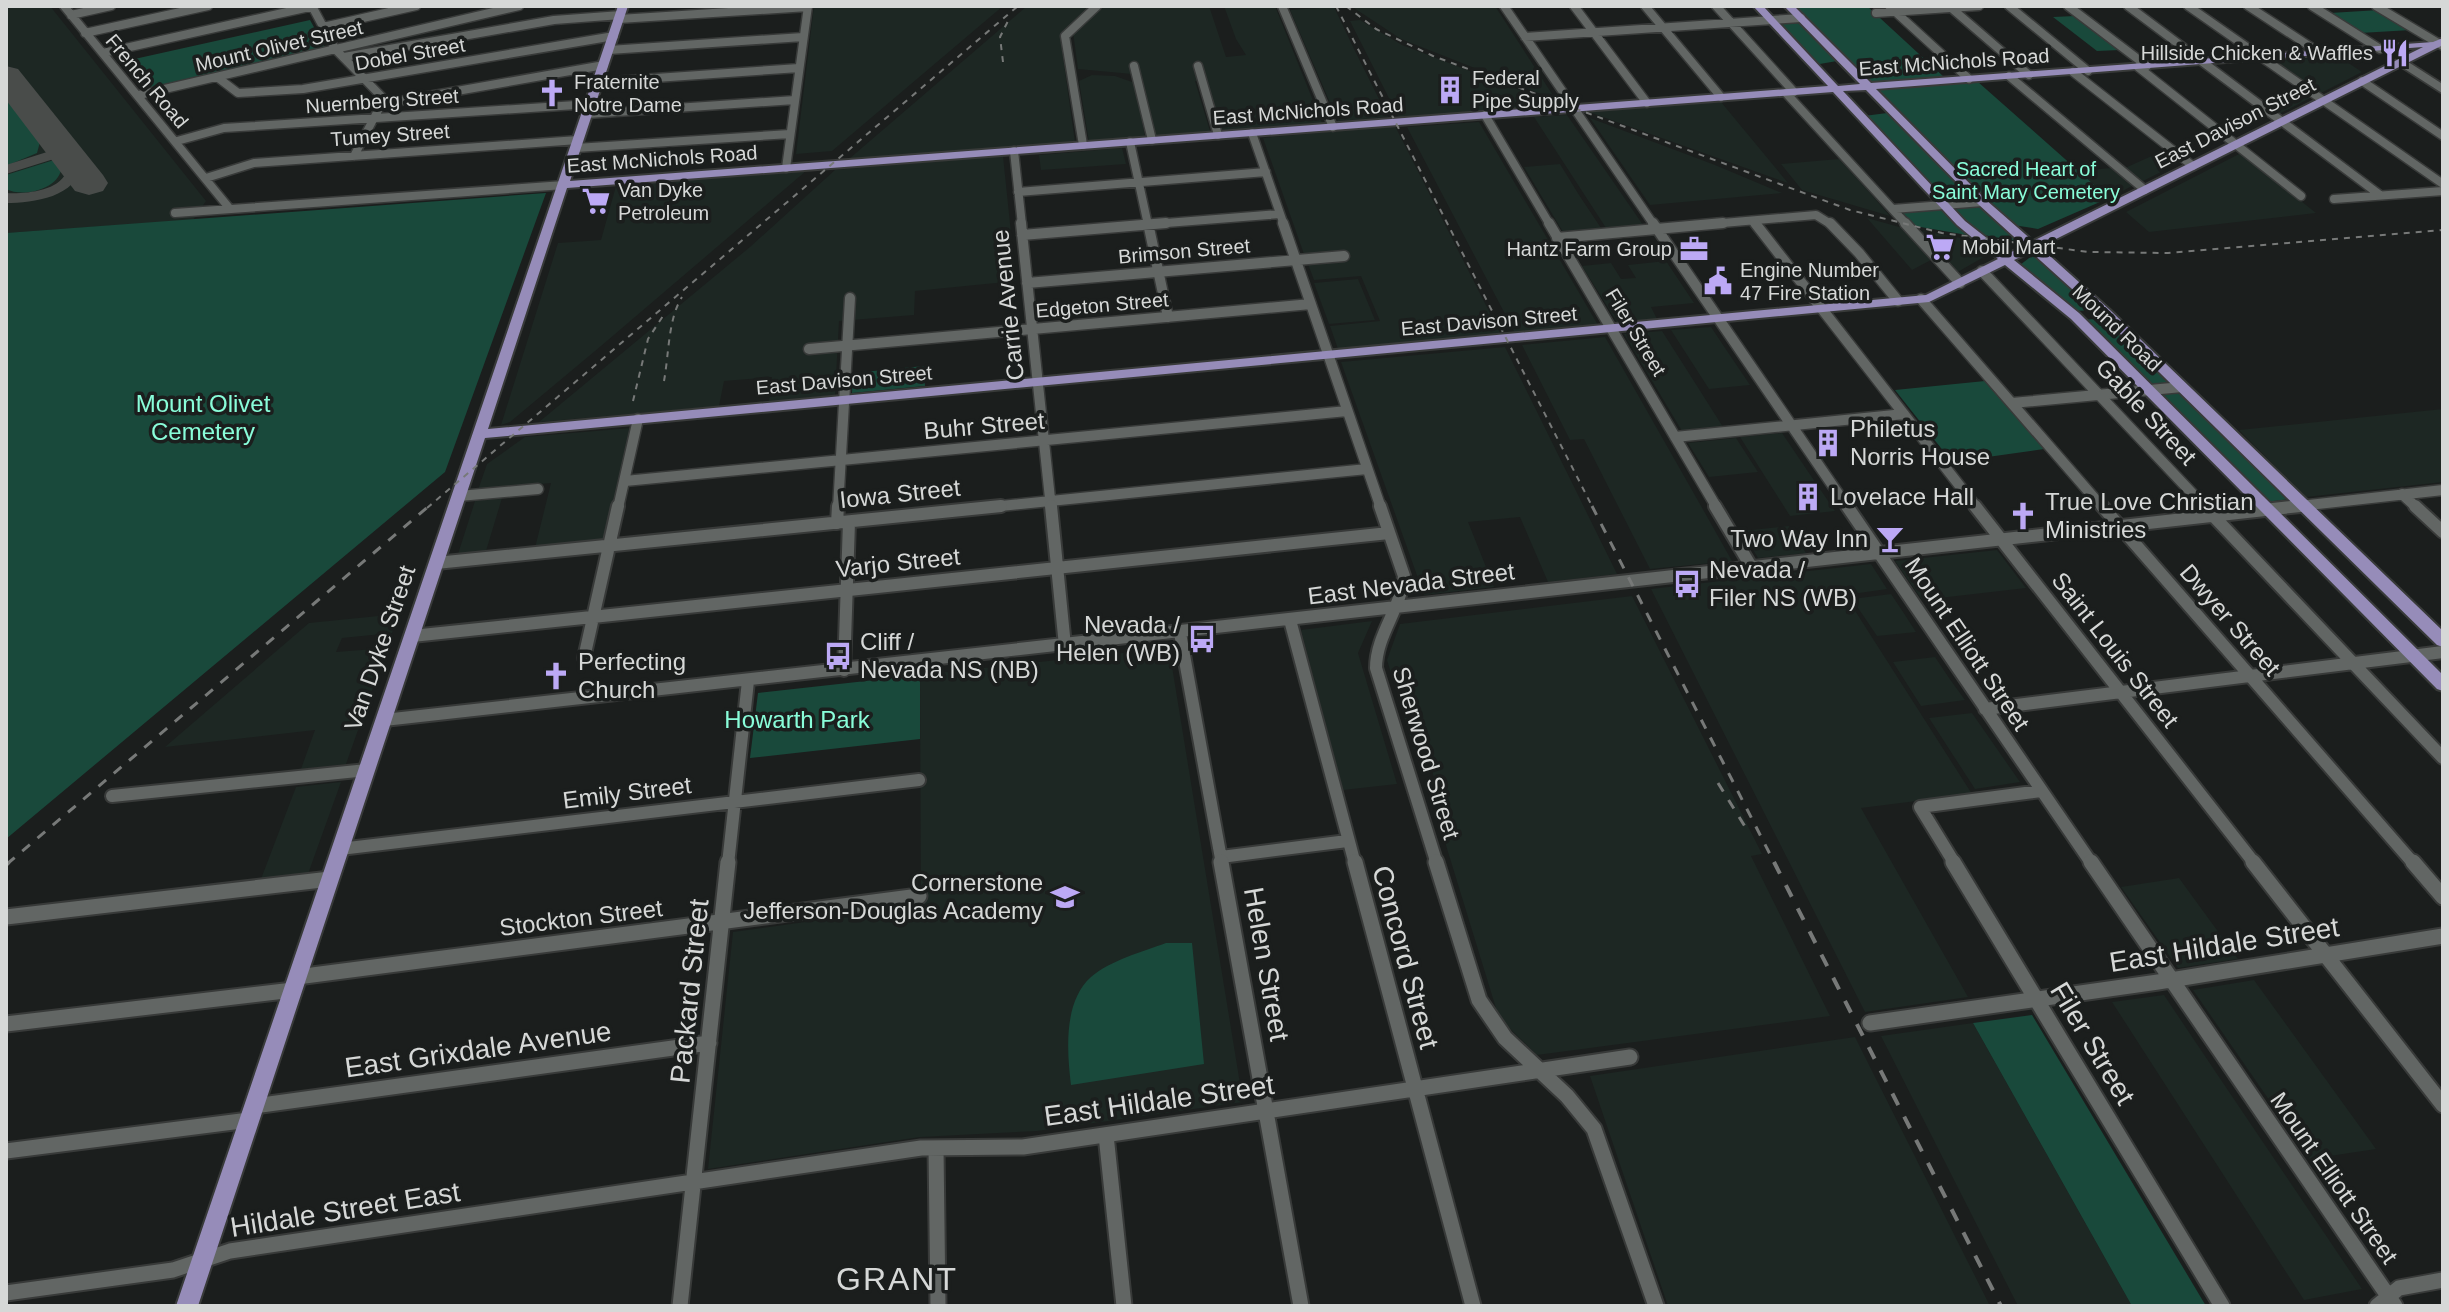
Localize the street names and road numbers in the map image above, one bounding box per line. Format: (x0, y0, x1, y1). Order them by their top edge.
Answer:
street label: Mount Olivet Street (193, 16, 365, 76)
street label: French Road (101, 30, 193, 132)
street label: Dobel Street (353, 33, 467, 74)
street label: East McNichols Road (1858, 44, 2050, 80)
street label: East Davison Street (2151, 73, 2319, 173)
street label: Nuernberg Street (305, 85, 460, 117)
street label: East McNichols Road (1212, 93, 1404, 129)
street label: Tumey Street (330, 120, 451, 150)
street label: East McNichols Road (566, 141, 758, 177)
street label: Carrie Avenue (986, 228, 1029, 382)
street label: Brimson Street (1117, 234, 1251, 268)
street label: Mound Road (2068, 280, 2166, 376)
street label: Filer Street (1601, 284, 1671, 380)
street label: Edgeton Street (1035, 288, 1170, 322)
street label: East Davison Street (1400, 302, 1578, 340)
street label: Gable Street (2091, 353, 2202, 470)
street label: East Davison Street (755, 361, 933, 399)
street label: Buhr Street (922, 407, 1046, 444)
street label: Iowa Street (838, 474, 962, 513)
street label: Varjo Street (834, 543, 962, 582)
street label: Mount Elliott Street (1900, 552, 2035, 736)
street label: East Nevada Street (1306, 557, 1516, 610)
street label: Dwyer Street (2175, 558, 2286, 681)
street label: Van Dyke Street (339, 561, 421, 734)
street label: Saint Louis Street (2046, 567, 2185, 733)
street label: Sherwood Street (1387, 663, 1466, 843)
street label: Emily Street (561, 771, 693, 814)
street label: Concord Street (1366, 862, 1445, 1052)
street label: Helen Street (1238, 885, 1295, 1044)
street label: Stockton Street (498, 894, 664, 941)
street label: Packard Street (664, 897, 715, 1085)
street label: East Hildale Street (2107, 911, 2341, 978)
street label: Filer Street (2044, 977, 2141, 1110)
street label: East Grixdale Avenue (343, 1015, 613, 1084)
street label: East Hildale Street (1042, 1069, 1276, 1132)
street label: Mount Elliott Street (2265, 1087, 2404, 1269)
street label: Hildale Street East (228, 1176, 462, 1243)

